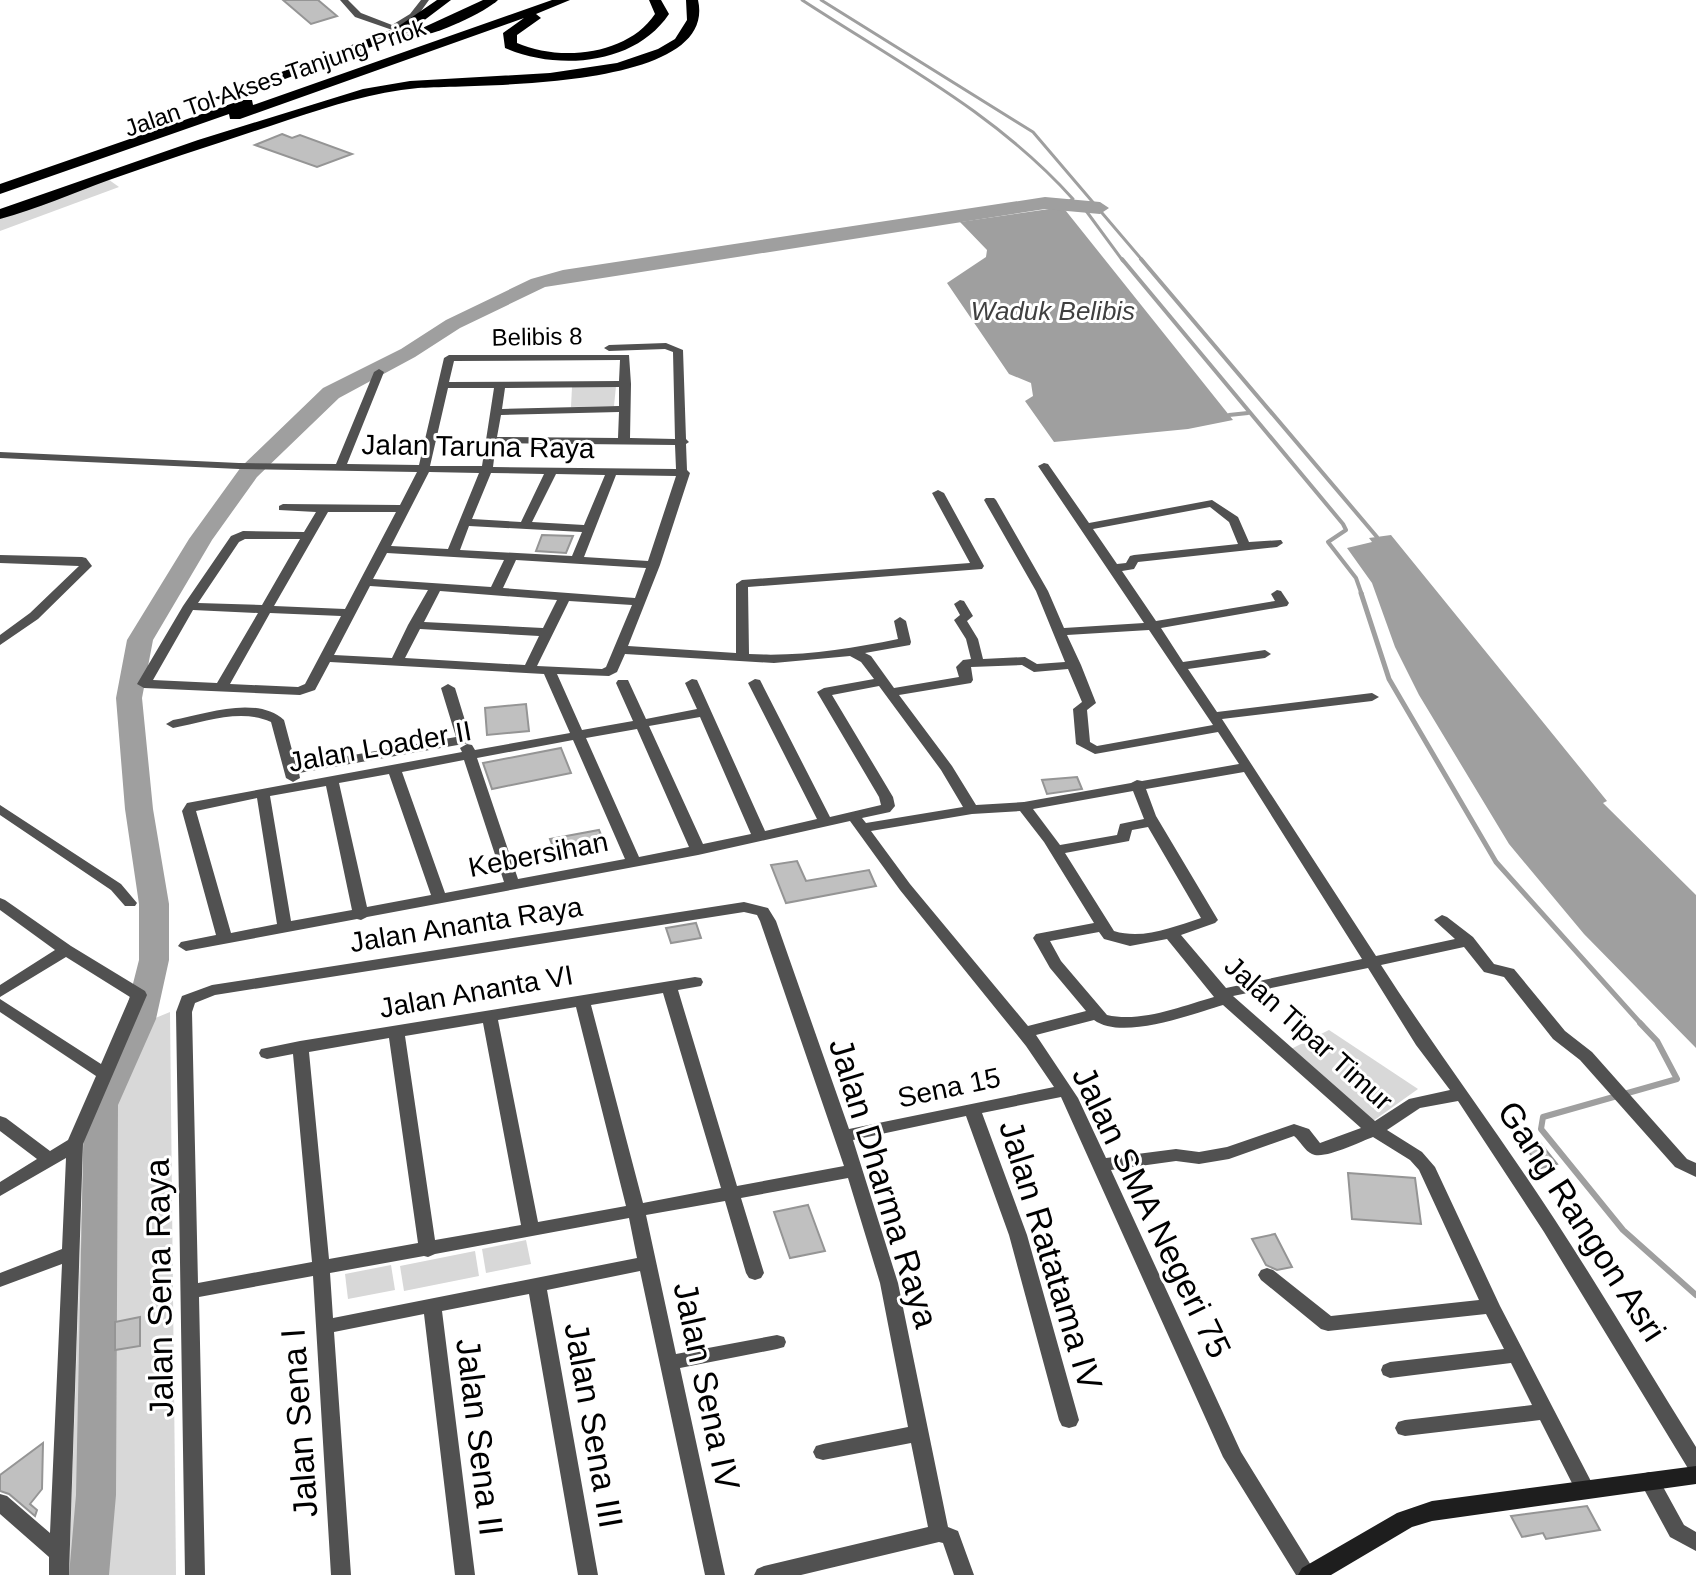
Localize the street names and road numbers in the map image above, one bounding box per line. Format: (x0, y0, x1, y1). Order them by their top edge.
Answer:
street label: Jalan Tol Akses Tanjung Priok (121, 13, 430, 142)
street label: Belibis 8 (491, 322, 583, 351)
street label: Jalan Taruna Raya (361, 429, 595, 464)
street label: Jalan Loader II (286, 715, 474, 778)
street label: Kebersihan (466, 826, 611, 883)
street label: Jalan Ananta Raya (348, 891, 585, 958)
street label: Jalan Tipar Timur (1218, 950, 1399, 1117)
street label: Jalan Ananta VI (377, 959, 575, 1024)
street label: Jalan Dharma Raya (822, 1034, 946, 1332)
street label: Jalan SMA Negeri 75 (1065, 1060, 1239, 1364)
street label: Sena 15 (895, 1061, 1003, 1113)
street label: Gang Rangon Asri (1490, 1094, 1674, 1348)
street label: Jalan Ratatama IV (992, 1116, 1110, 1395)
street label: Jalan Sena Raya (138, 1158, 180, 1418)
street label: Jalan Sena IV (666, 1279, 748, 1494)
street label: Jalan Sena III (557, 1319, 631, 1531)
street label: Jalan Sena I (273, 1327, 325, 1519)
street label: Jalan Sena II (449, 1336, 511, 1538)

